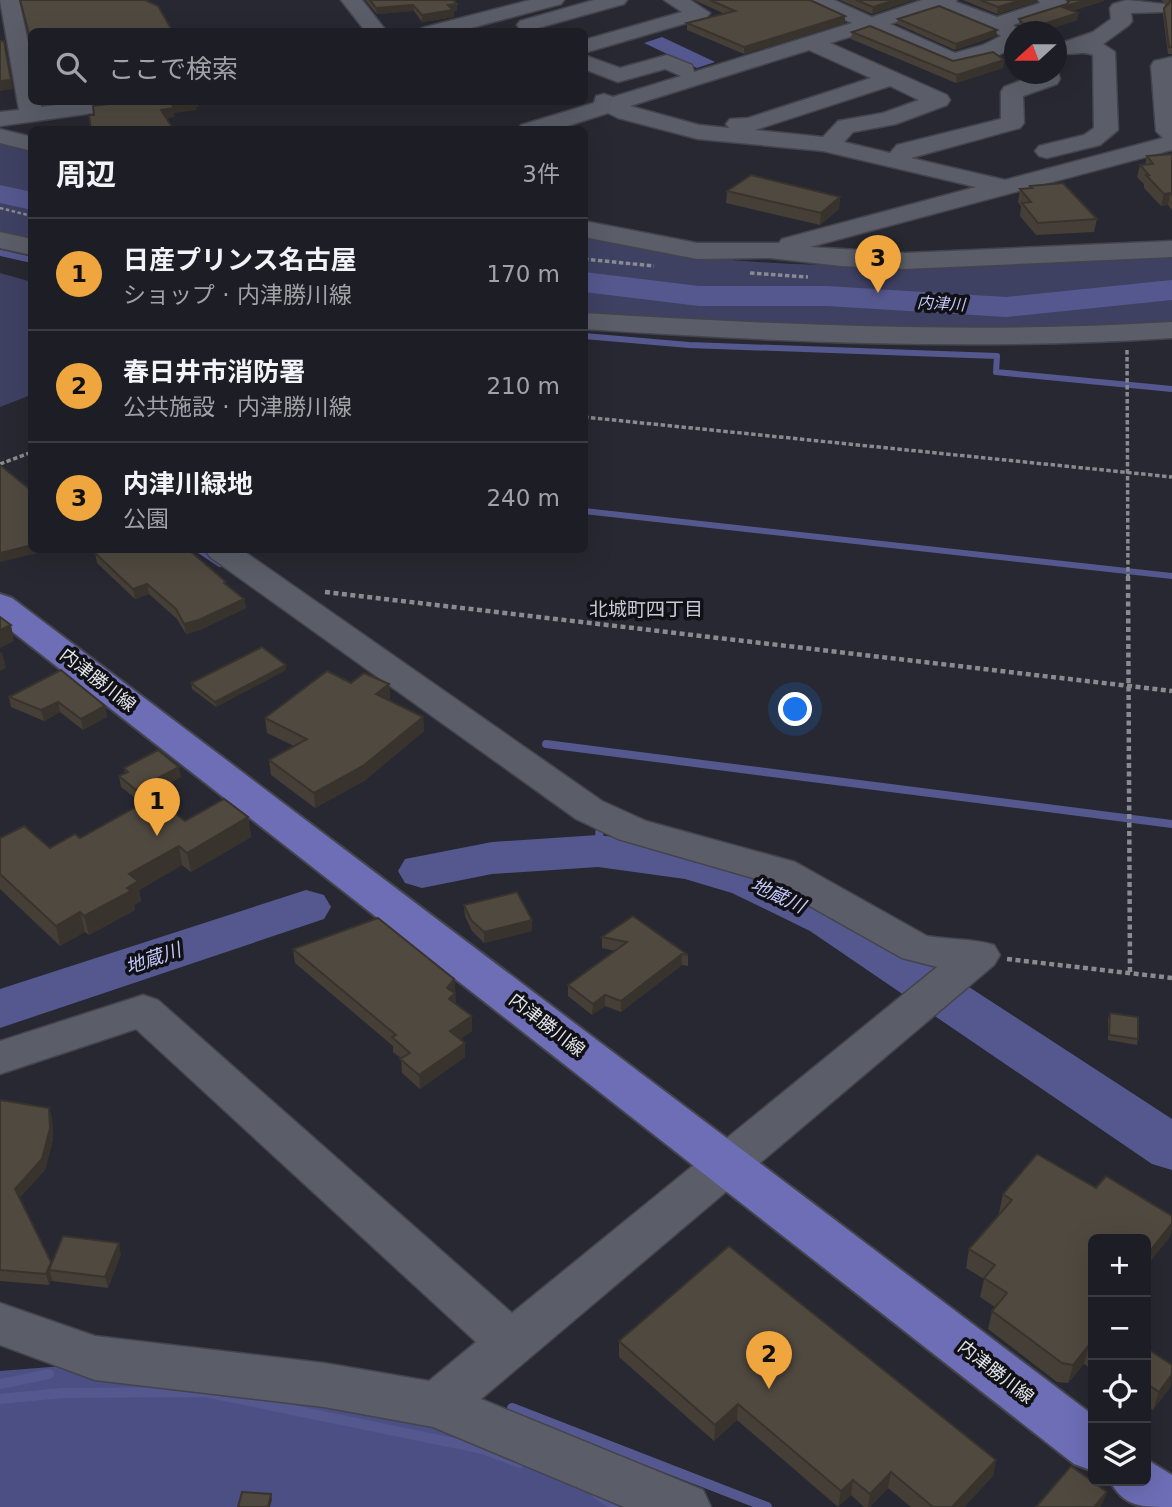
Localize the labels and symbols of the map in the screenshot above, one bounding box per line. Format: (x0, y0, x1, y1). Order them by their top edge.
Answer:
north arrow (1004, 21, 1067, 84)
pin: 3 (855, 235, 901, 293)
water label: 内津川 (917, 293, 967, 314)
district label: 北城町四丁目 (589, 598, 703, 620)
street label: 内津勝川線 (56, 644, 140, 716)
your location (778, 692, 812, 726)
pin: 1 (134, 778, 180, 836)
water label: 地蔵川 (748, 873, 810, 918)
water label: 地蔵川 (122, 938, 185, 978)
street label: 内津勝川線 (505, 989, 589, 1061)
pin: 2 (746, 1331, 792, 1389)
street label: 内津勝川線 (954, 1336, 1038, 1408)

